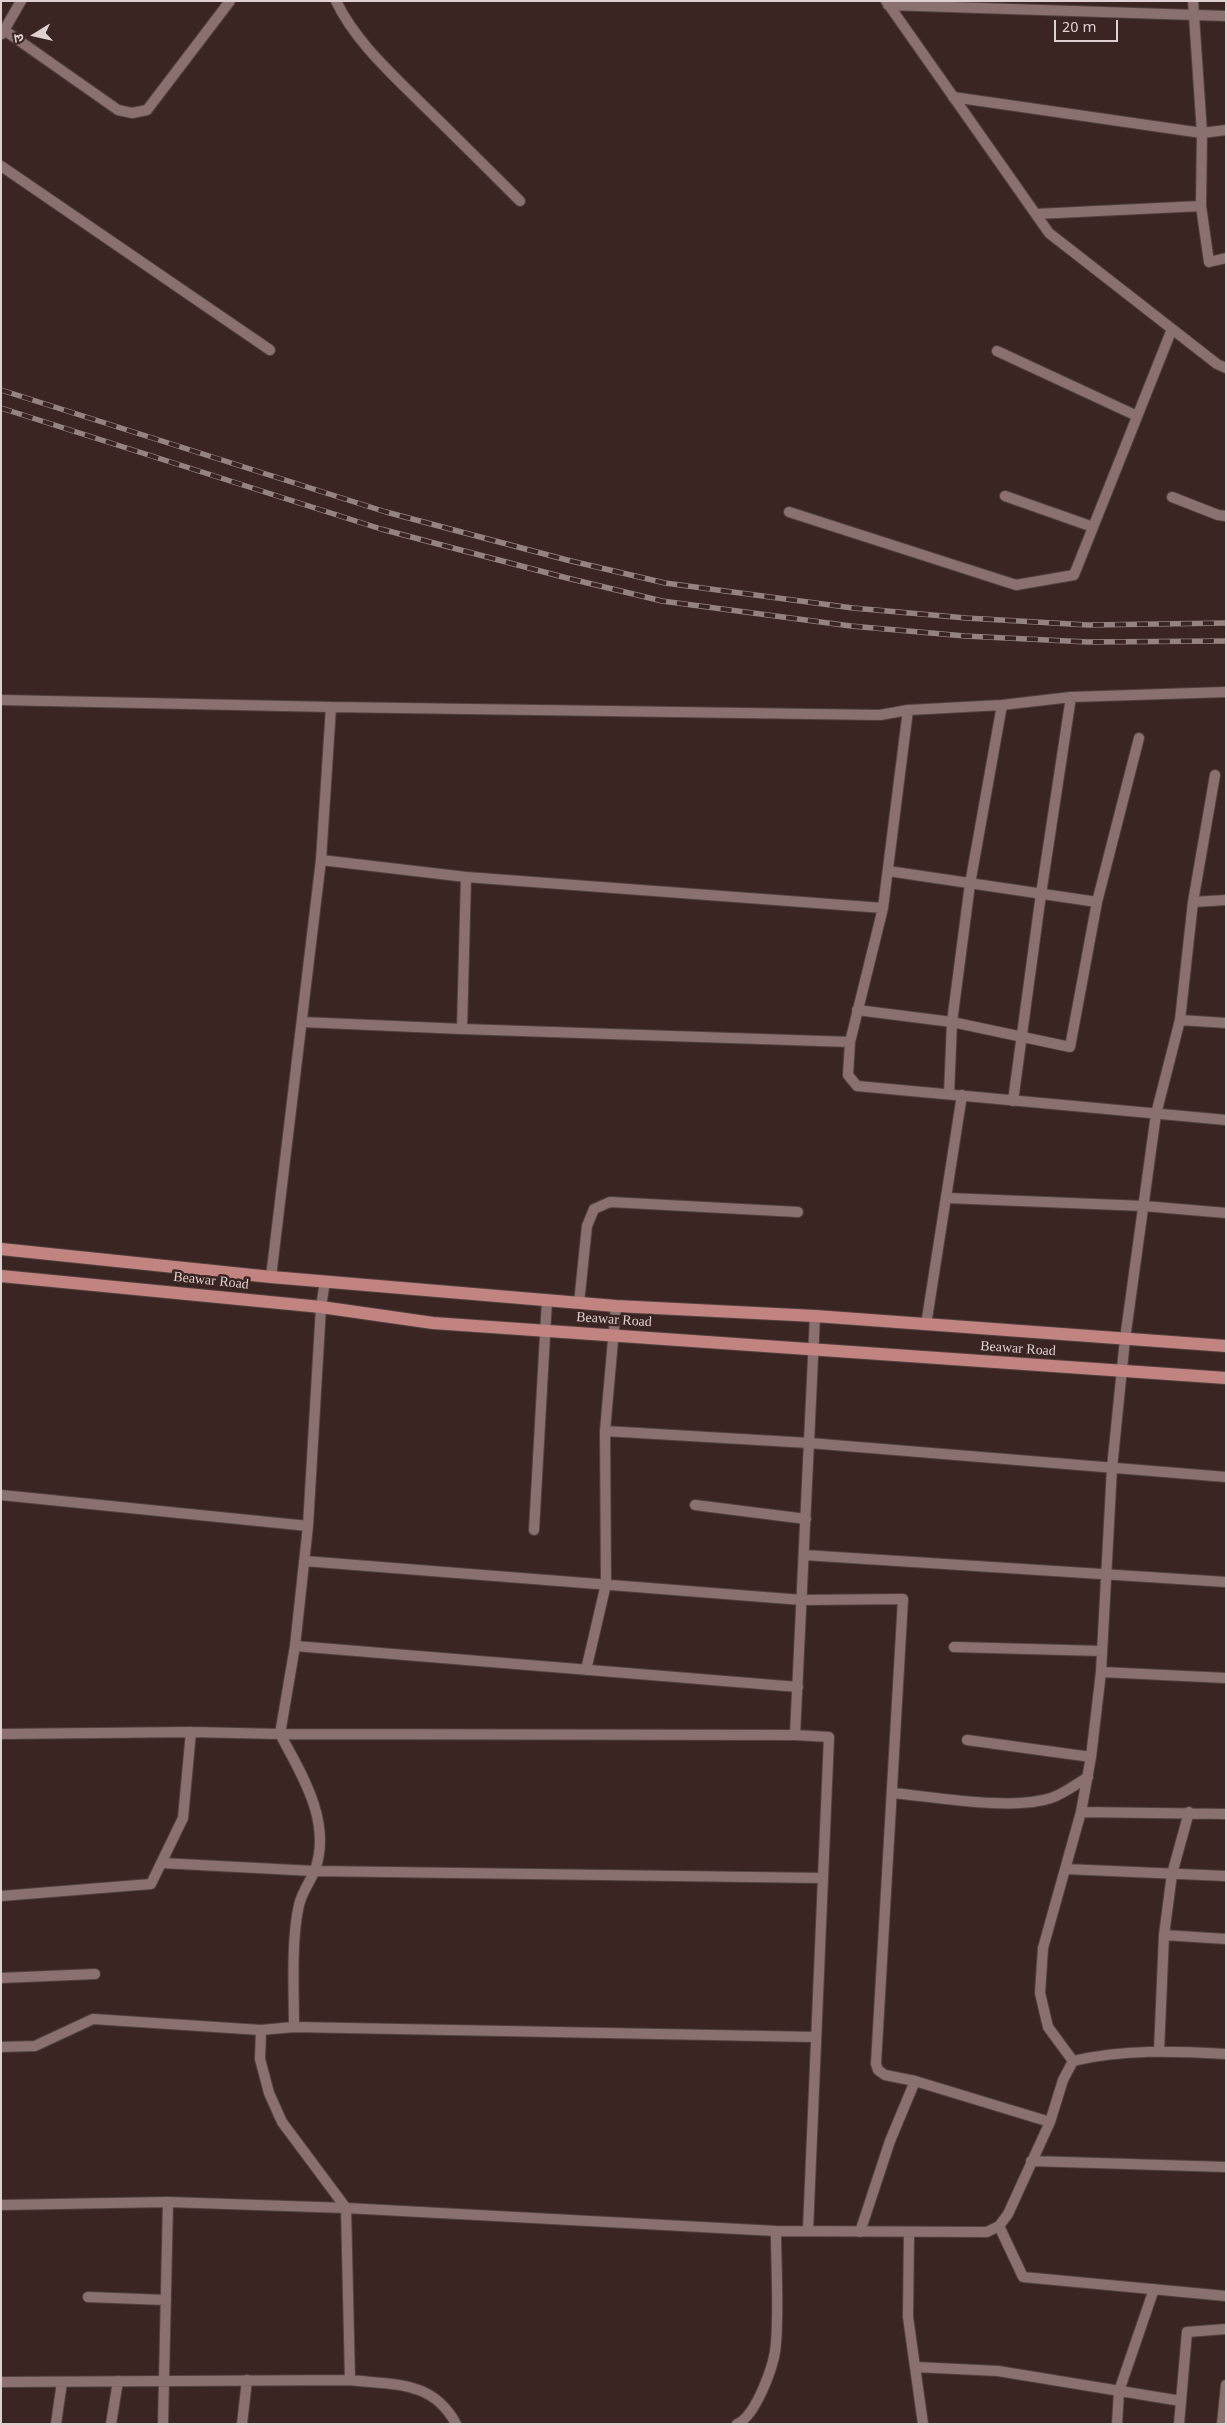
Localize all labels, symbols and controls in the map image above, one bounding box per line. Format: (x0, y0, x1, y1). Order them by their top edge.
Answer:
north arrow (10, 10, 60, 60)
scale bar (1057, 10, 1121, 42)
text: 20 m (1062, 19, 1096, 38)
text: उ (10, 32, 30, 43)
street label: Beawar Road (167, 1268, 255, 1294)
street label: Beawar Road (570, 1309, 658, 1331)
street label: Beawar Road (974, 1338, 1062, 1360)

